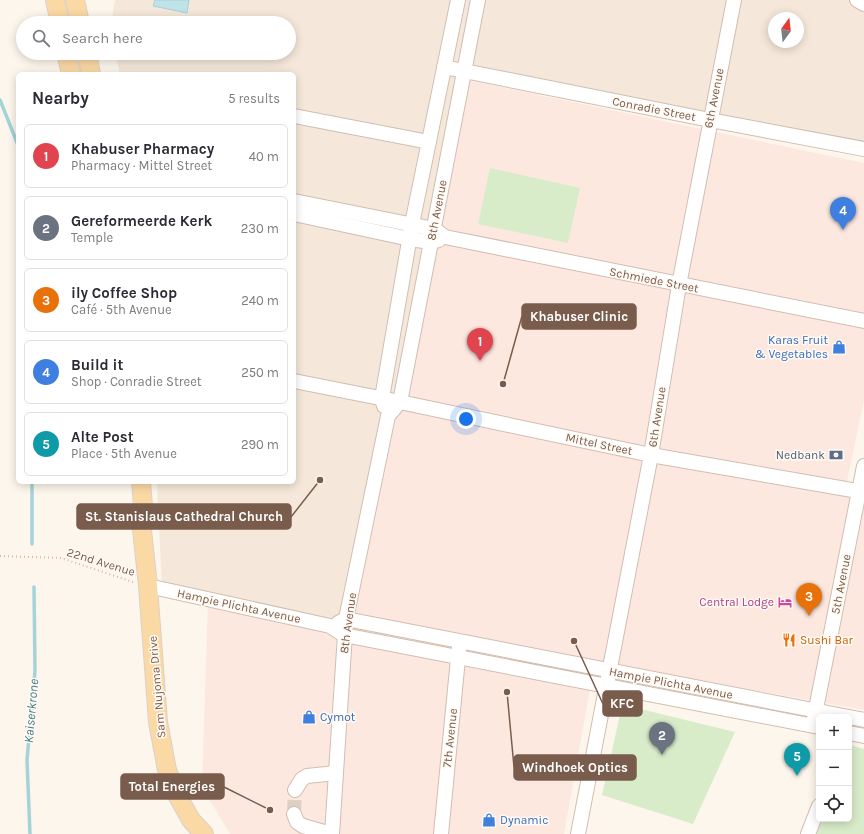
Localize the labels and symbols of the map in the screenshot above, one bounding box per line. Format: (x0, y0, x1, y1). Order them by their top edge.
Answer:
north arrow (768, 12, 804, 48)
street label: 6th Avenue (701, 67, 727, 129)
street label: Conradie Street (611, 94, 697, 124)
street label: 8th Avenue (424, 178, 450, 242)
pin: 4 (830, 197, 856, 230)
street label: Schmiede Street (608, 264, 700, 296)
callout: Khabuser Clinic (522, 304, 636, 329)
text: Khabuser Clinic (530, 309, 628, 324)
pin: 1 (467, 328, 493, 361)
place label: Karas Fruit & Vegetables (755, 333, 828, 361)
shop icon: Karas Fruit & Vegetables (831, 339, 847, 355)
street label: 6th Avenue (645, 386, 669, 448)
your location (456, 409, 476, 429)
street label: Mittel Street (564, 430, 634, 458)
bank icon: Nedbank (828, 447, 844, 463)
place label: Nedbank (776, 448, 825, 462)
callout: St. Stanislaus Cathedral Church (77, 504, 291, 529)
text: St. Stanislaus Cathedral Church (85, 509, 283, 524)
street label: 22nd Avenue (65, 545, 137, 579)
street label: 5th Avenue (828, 553, 854, 615)
pin: 3 (796, 583, 822, 616)
street label: Hampie Plichta Avenue (176, 586, 302, 626)
street label: 8th Avenue (337, 592, 359, 654)
hotel icon: Central Lodge (777, 594, 793, 610)
place label: Central Lodge (699, 595, 774, 609)
restaurant icon: Sushi Bar (781, 632, 797, 648)
place label: Sushi Bar (800, 633, 854, 647)
street label: Sam Nujoma Drive (146, 635, 168, 739)
street label: Hampie Plichta Avenue (608, 664, 734, 702)
water label: Kaiserkrone (21, 678, 41, 744)
callout: KFC (603, 691, 642, 716)
text: KFC (610, 696, 634, 711)
street label: 7th Avenue (440, 708, 460, 768)
shop icon: Cymot (301, 709, 317, 725)
place label: Cymot (320, 710, 356, 724)
pin: 2 (649, 722, 675, 755)
pin: 5 (784, 743, 810, 776)
callout: Windhoek Optics (514, 755, 636, 780)
text: Windhoek Optics (522, 760, 628, 775)
callout: Total Energies (121, 774, 224, 799)
text: Total Energies (129, 779, 215, 794)
shop icon: Dynamic (481, 812, 497, 828)
place label: Dynamic (500, 813, 548, 827)

